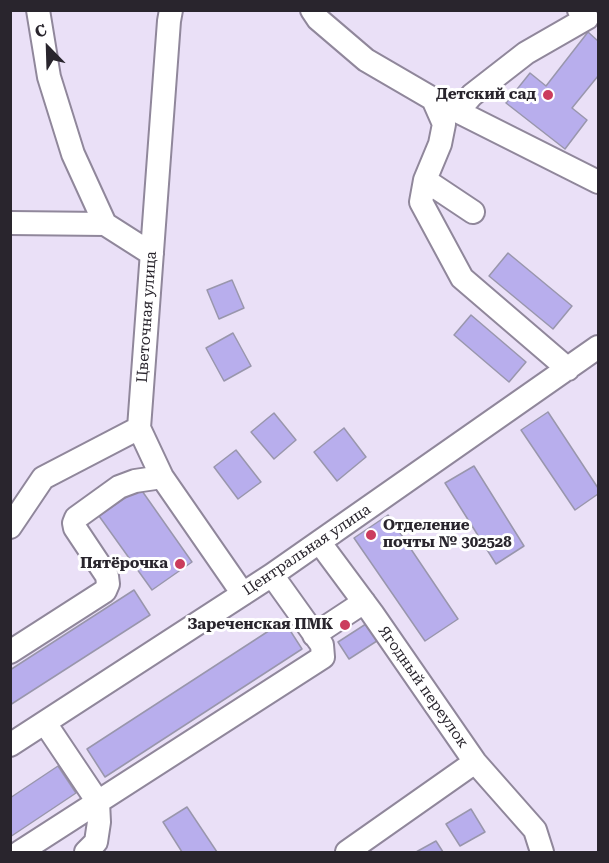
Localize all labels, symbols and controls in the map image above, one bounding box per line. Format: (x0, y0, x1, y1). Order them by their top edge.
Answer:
north arrow (18, 18, 78, 78)
text: С (32, 20, 50, 42)
place label: Детский сад (436, 86, 536, 104)
marker: Детский сад (541, 88, 555, 102)
street label: Цветочная улица (133, 251, 161, 383)
street label: Центральная улица (240, 501, 374, 599)
place label: Отделение почты № 302528 (383, 517, 512, 552)
marker: Отделение почты № 302528 (364, 528, 378, 542)
place label: Пятёрочка (80, 555, 168, 573)
marker: Пятёрочка (173, 557, 187, 571)
place label: Зареченская ПМК (187, 616, 333, 634)
marker: Зареченская ПМК (338, 618, 352, 632)
street label: Ягодный переулок (374, 623, 472, 751)

